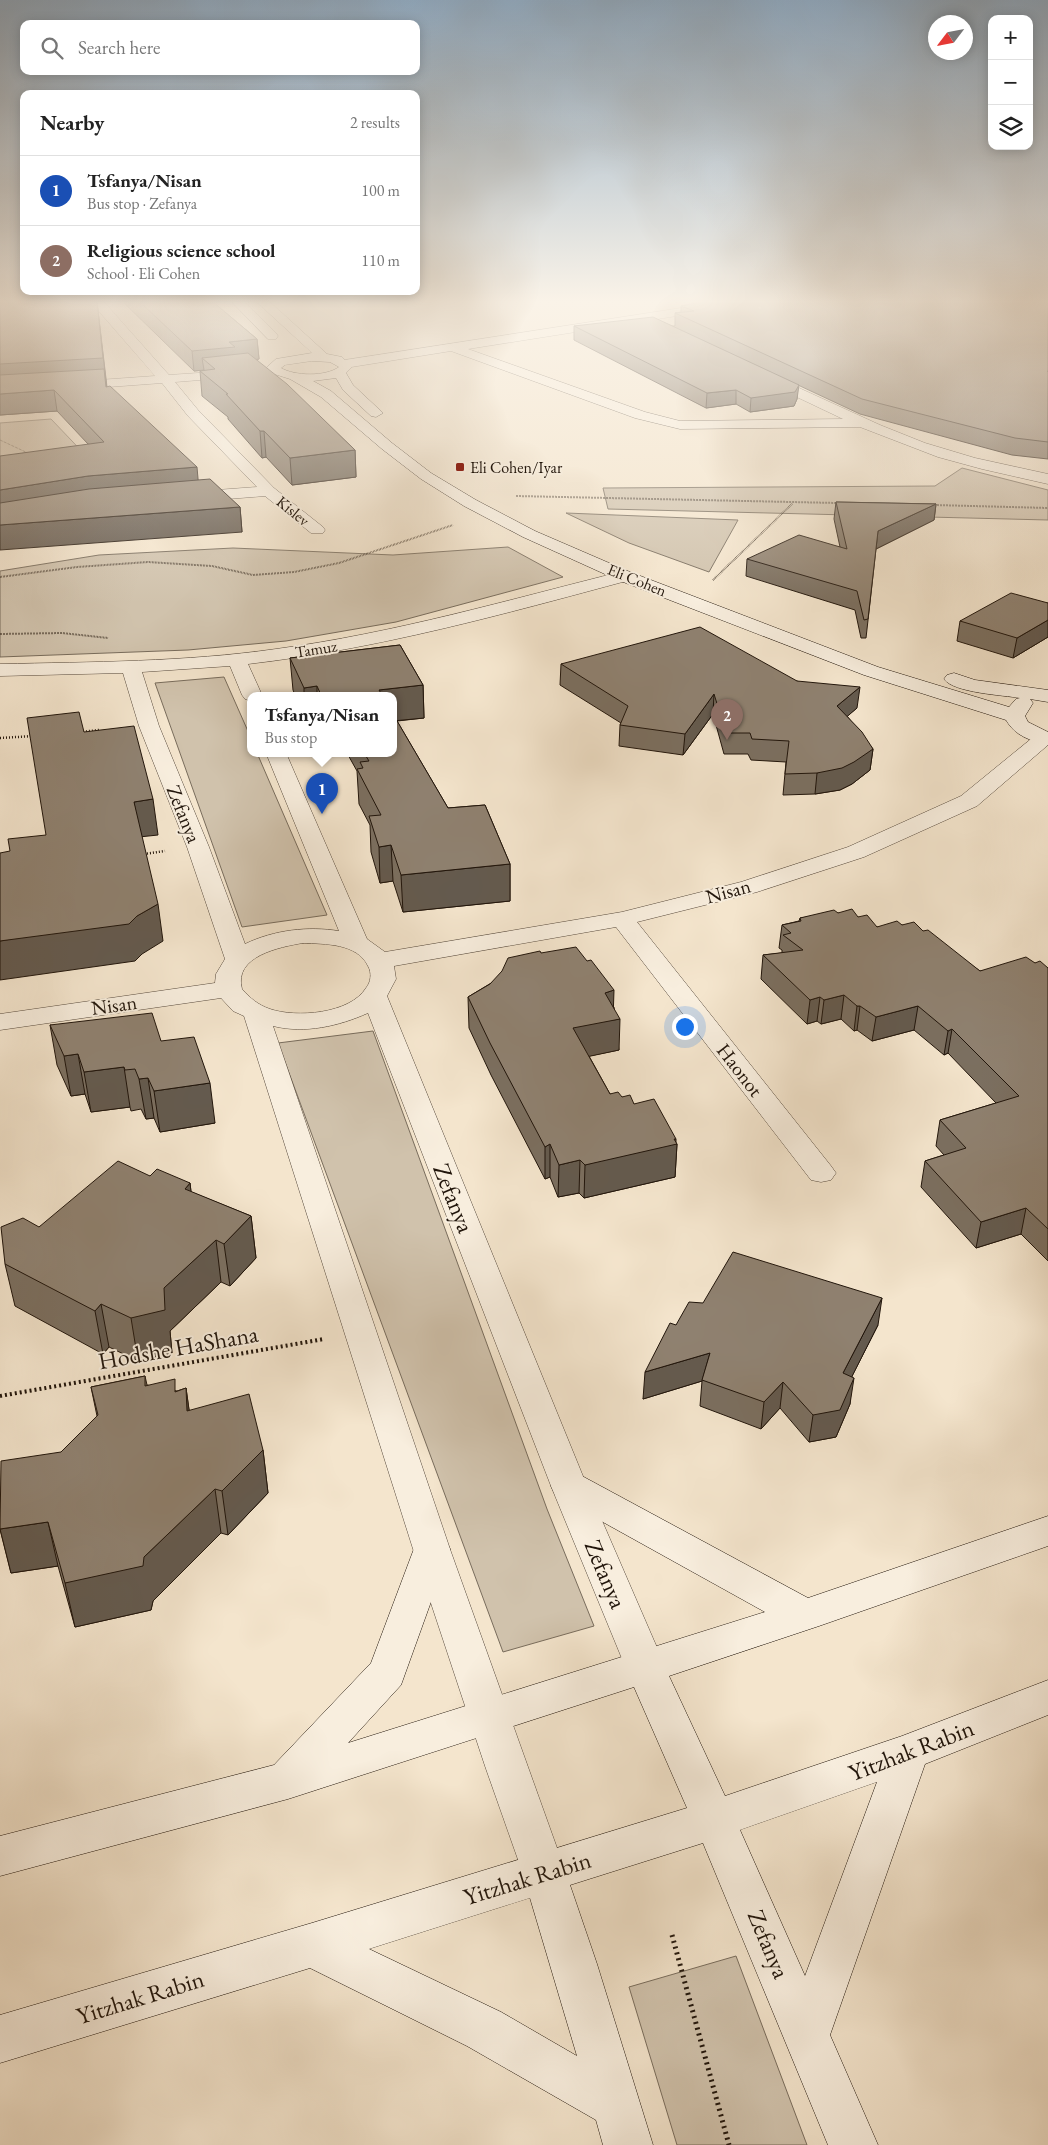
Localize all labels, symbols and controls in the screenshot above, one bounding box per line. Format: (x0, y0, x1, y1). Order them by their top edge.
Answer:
north arrow (928, 15, 973, 60)
map controls (988, 15, 1033, 150)
button: + (988, 15, 1033, 60)
search box (20, 20, 420, 75)
icon: search (38, 34, 66, 62)
text: Search here (78, 35, 160, 60)
button: − (988, 60, 1033, 105)
button: layers (988, 105, 1033, 150)
text: Nearby (40, 109, 104, 136)
text: 2 results (350, 112, 400, 133)
text: Tsfanya/Nisan (87, 168, 202, 193)
text: 1 (52, 180, 60, 201)
text: 100 m (361, 180, 400, 201)
text: Bus stop · Zefanya (87, 193, 197, 214)
text: Religious science school (87, 238, 275, 263)
text: 2 (52, 250, 60, 271)
text: 110 m (361, 250, 400, 271)
text: School · Eli Cohen (87, 263, 200, 284)
place label: Eli Cohen/Iyar (470, 457, 563, 478)
marker: Eli Cohen/Iyar (454, 461, 466, 473)
street label: Kislev (272, 491, 315, 531)
street label: Eli Cohen (604, 559, 670, 602)
street label: Tamuz (293, 635, 339, 663)
popup (247, 692, 397, 757)
pin: 2 (711, 699, 743, 740)
text: Tsfanya/Nisan (265, 702, 379, 727)
text: Bus stop (265, 727, 317, 748)
pin: 1 (306, 773, 338, 814)
street label: Zefanya (161, 781, 207, 847)
street label: Nisan (703, 872, 754, 909)
street label: Nisan (90, 989, 139, 1021)
your location (672, 1014, 698, 1040)
street label: Haonot (711, 1038, 769, 1103)
street label: Zefanya (426, 1159, 482, 1238)
street label: Hodshe HaShana (95, 1318, 261, 1376)
street label: Zefanya (578, 1535, 634, 1614)
street label: Yitzhak Rabin (844, 1712, 978, 1788)
street label: Yitzhak Rabin (459, 1844, 595, 1912)
street label: Zefanya (741, 1905, 797, 1984)
street label: Yitzhak Rabin (72, 1963, 208, 2031)

